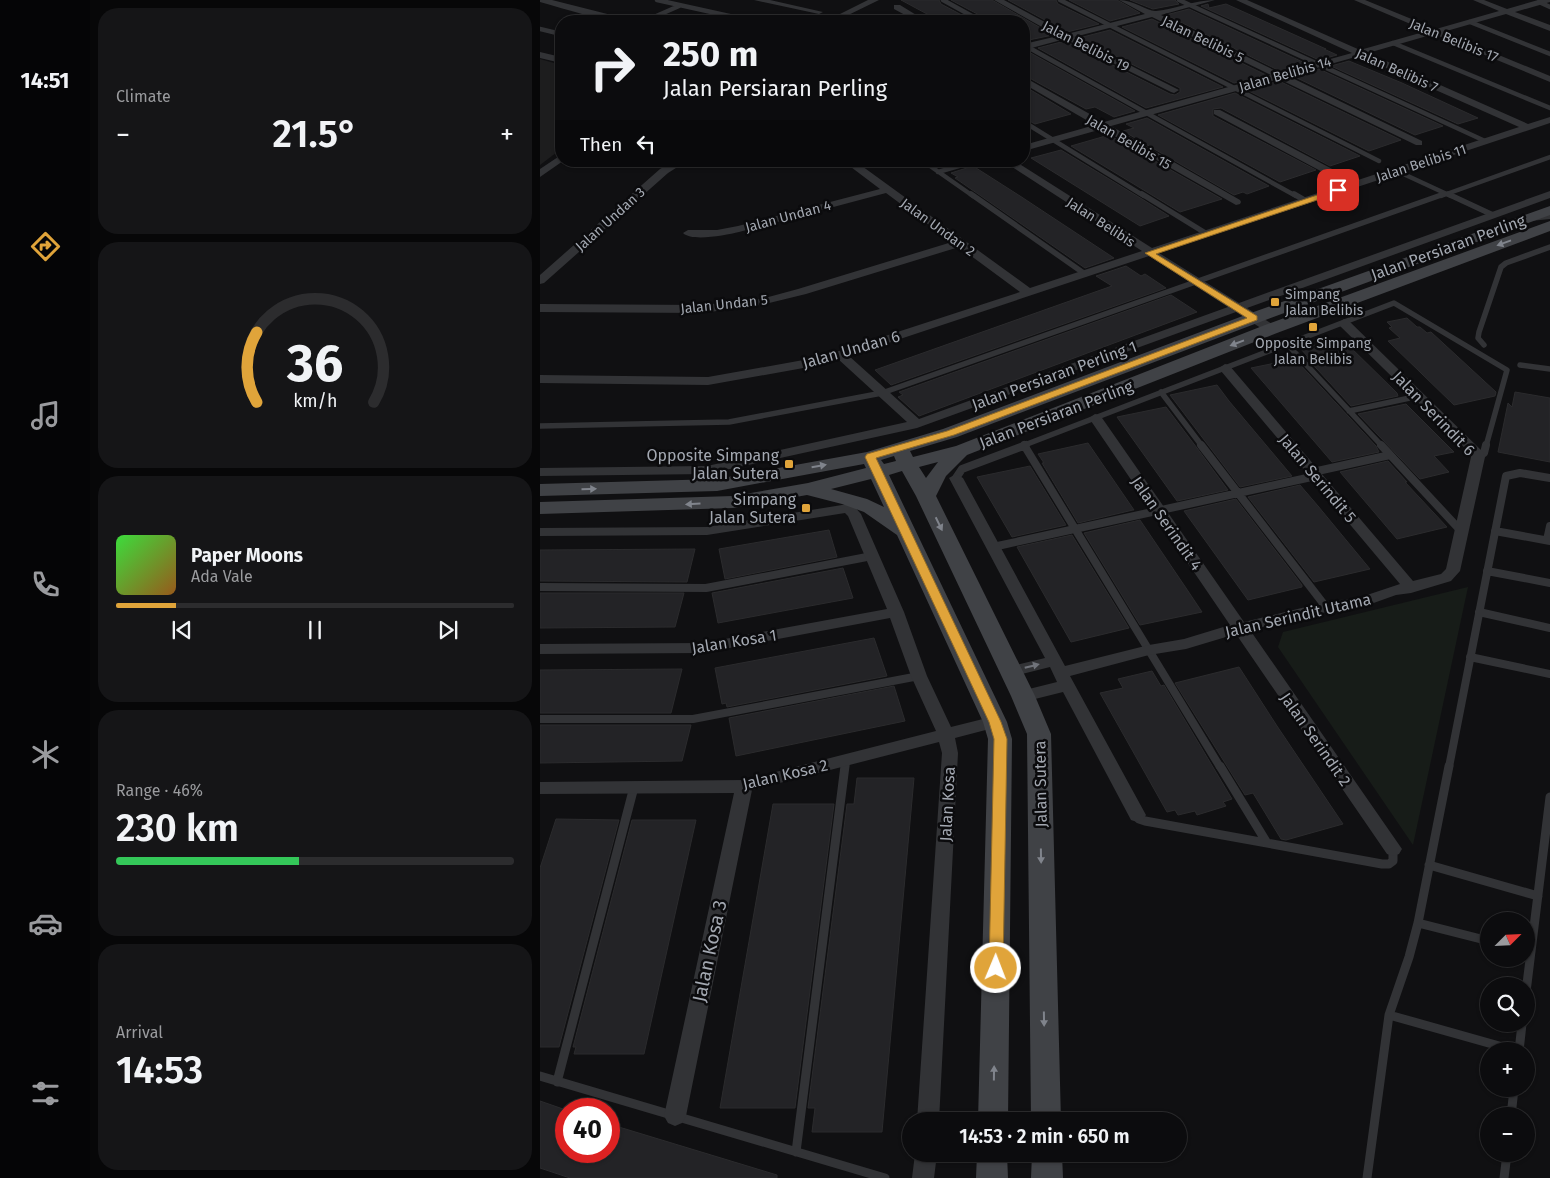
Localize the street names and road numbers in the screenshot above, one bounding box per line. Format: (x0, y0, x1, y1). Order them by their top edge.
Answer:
street label: Jalan Belibis 5 (1159, 12, 1247, 67)
street label: Jalan Belibis 17 (1407, 15, 1501, 66)
street label: Jalan Belibis 19 (1039, 17, 1132, 76)
street label: Jalan Belibis 7 (1353, 45, 1441, 96)
street label: Jalan Belibis 14 (1237, 53, 1334, 96)
street label: Jalan Belibis 15 (1083, 111, 1174, 174)
street label: Jalan Belibis 11 (1374, 141, 1468, 186)
street label: Jalan Undan 3 (572, 184, 649, 255)
street label: Jalan Belibis (1063, 194, 1139, 251)
street label: Jalan Undan 2 (897, 195, 978, 260)
street label: Jalan Undan 4 (743, 197, 833, 236)
street label: Jalan Persiaran Perling (1368, 210, 1529, 284)
street label: Jalan Undan 5 (680, 291, 769, 318)
street label: Jalan Undan 6 (800, 326, 902, 372)
street label: Jalan Persiaran Perling 1 (969, 336, 1139, 414)
street label: Jalan Serindit 6 (1388, 367, 1479, 460)
street label: Jalan Persiaran Perling (976, 376, 1136, 452)
street label: Jalan Serindit 5 (1275, 430, 1360, 527)
street label: Jalan Serindit 4 (1127, 473, 1206, 574)
street label: Jalan Serindit Utama (1223, 589, 1373, 642)
street label: Jalan Kosa 1 (690, 625, 778, 658)
street label: Jalan Serindit 2 (1276, 689, 1355, 790)
street label: Jalan Sutera (1030, 740, 1051, 828)
street label: Jalan Kosa 2 (741, 755, 830, 794)
street label: Jalan Kosa (936, 766, 959, 842)
street label: Jalan Kosa 3 (687, 898, 731, 1004)

